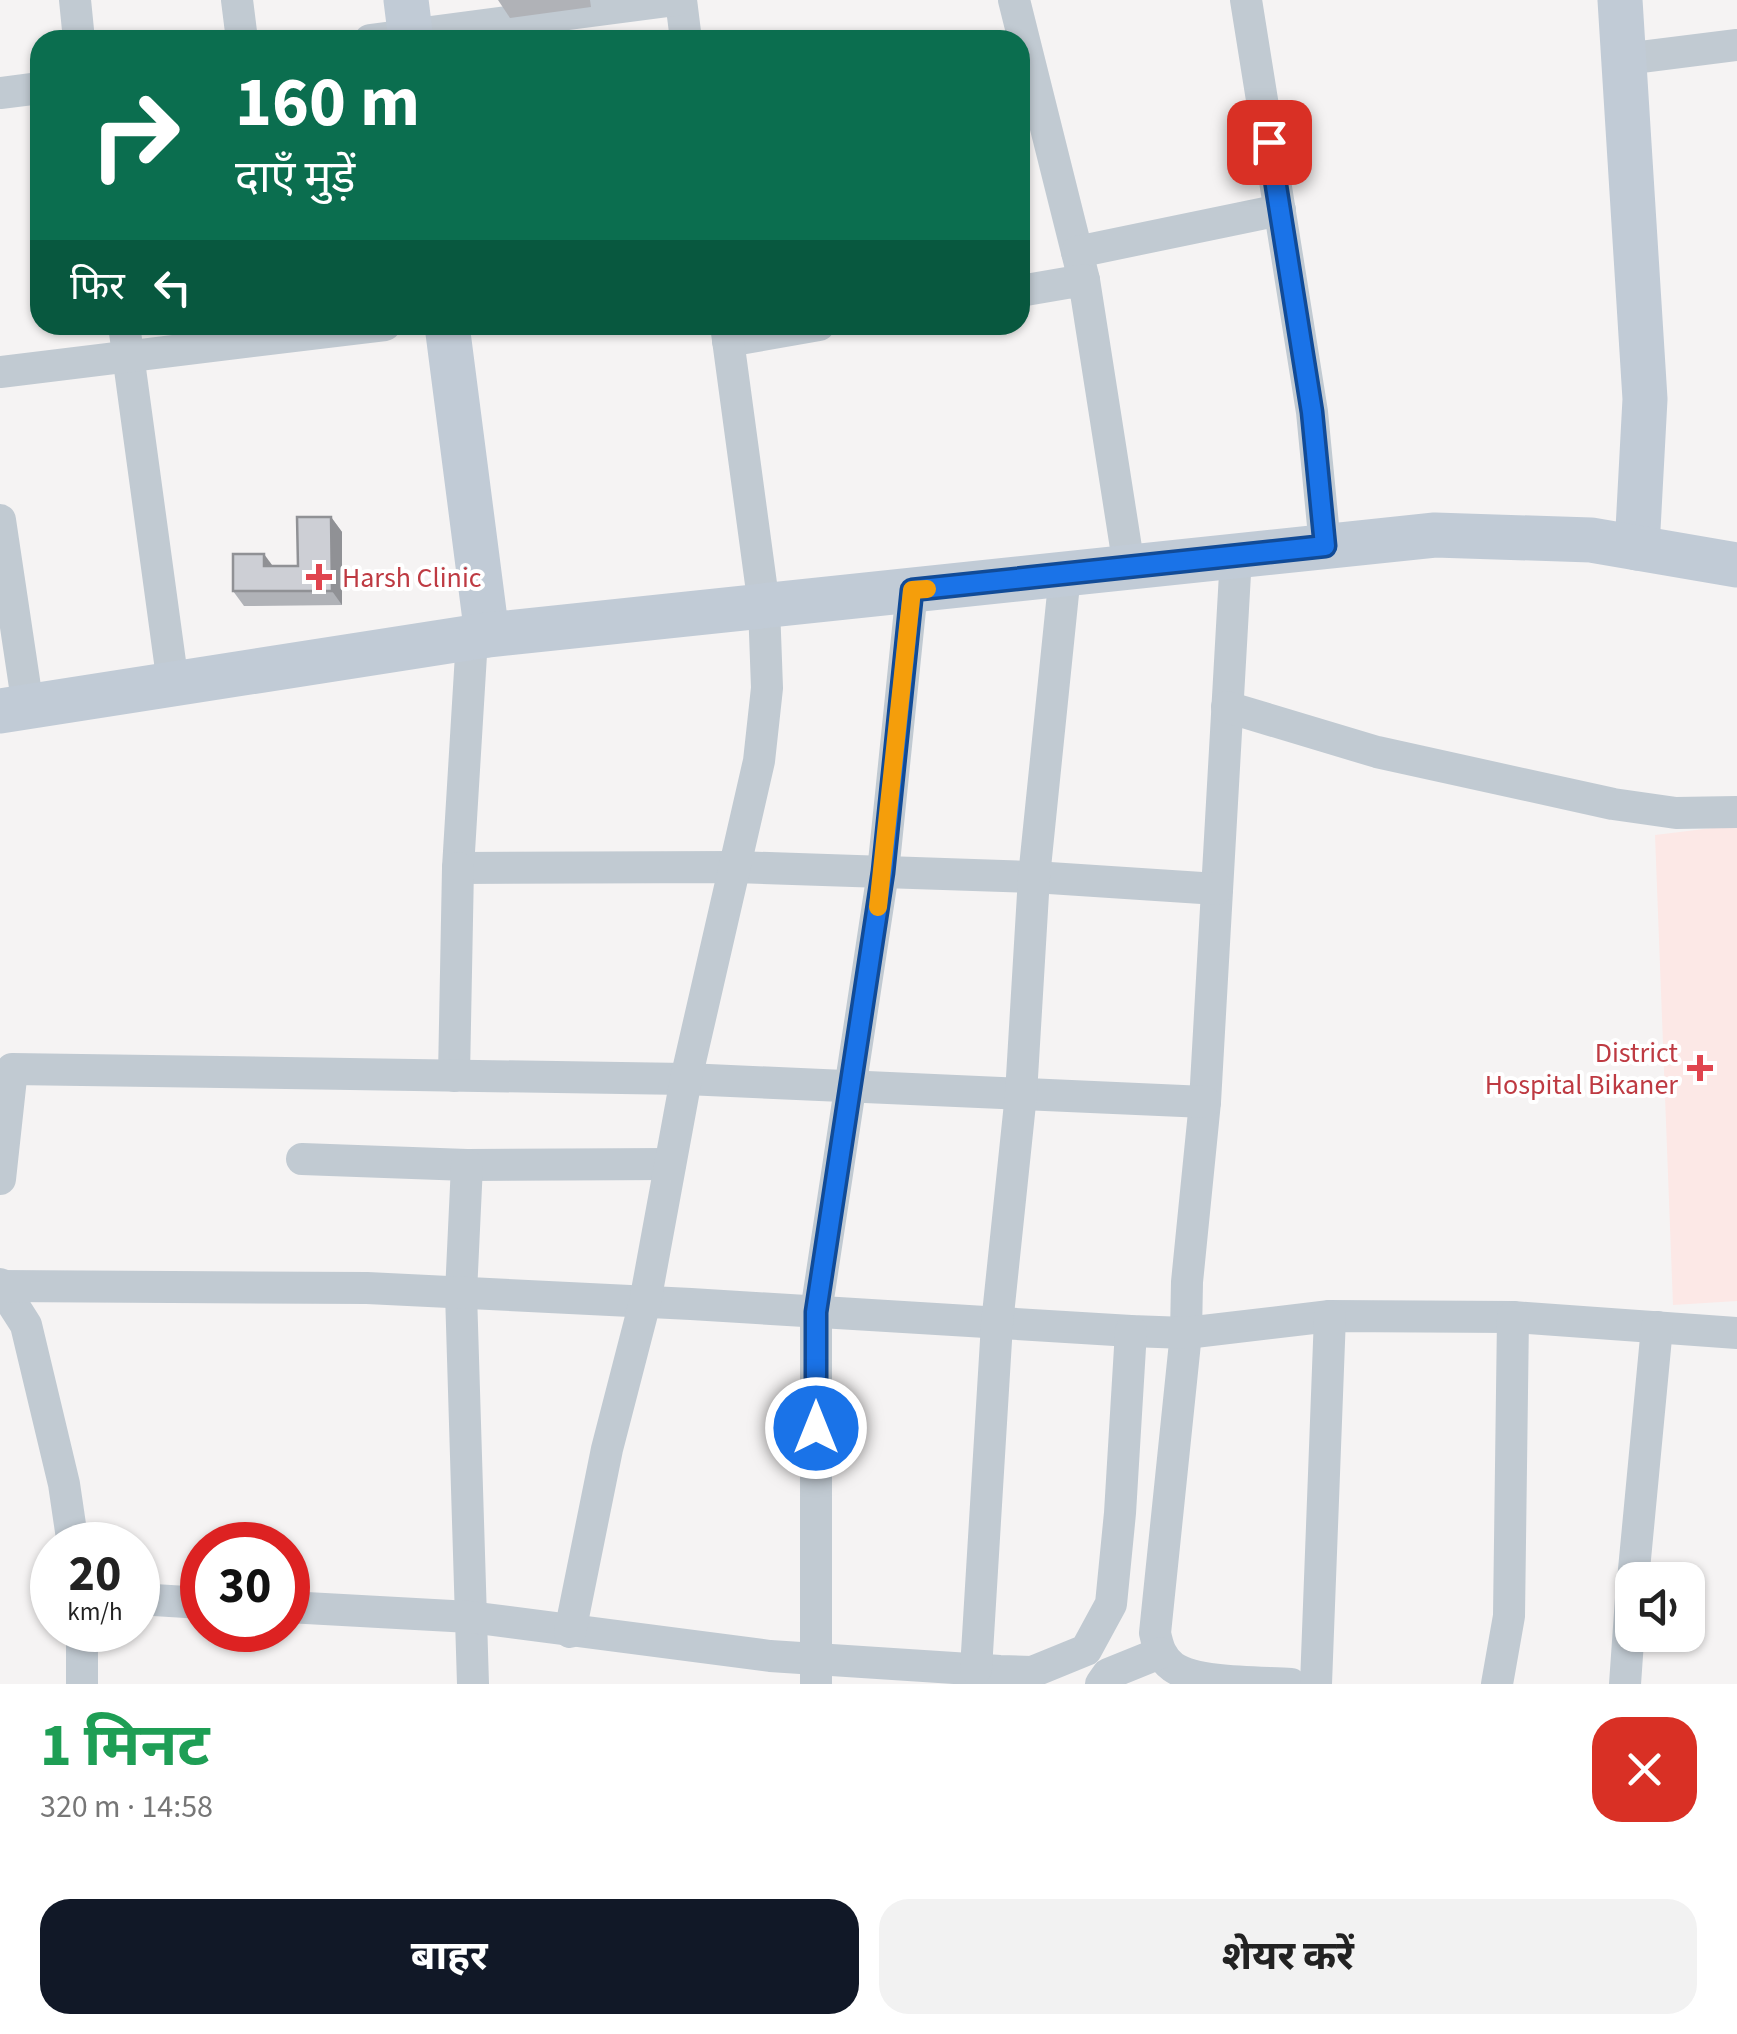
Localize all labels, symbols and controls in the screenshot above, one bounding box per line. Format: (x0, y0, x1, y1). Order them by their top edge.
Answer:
text: 160 m (235, 53, 420, 153)
icon: right (70, 70, 200, 200)
pin (1227, 100, 1312, 185)
icon: arrive (1242, 115, 1297, 170)
text: दाएँ मुड़ें (235, 146, 355, 210)
text: फिर (70, 260, 125, 314)
icon: left (145, 260, 200, 315)
place label: Harsh Clinic (342, 558, 482, 598)
marker: Harsh Clinic (306, 564, 332, 590)
place label: District Hospital Bikaner (1485, 1033, 1679, 1105)
marker: District Hospital Bikaner (1687, 1055, 1713, 1081)
position arrow (764, 1376, 868, 1480)
speed limit sign: 30 (180, 1522, 310, 1652)
text: 20 (69, 1539, 121, 1610)
map controls (1615, 1562, 1705, 1652)
button: sound (1615, 1562, 1705, 1652)
text: km/h (67, 1594, 123, 1630)
text: 1 मिनट (40, 1704, 210, 1789)
button: close (1592, 1717, 1697, 1822)
text: 320 m · 14:58 (40, 1784, 213, 1830)
button: बाहर (40, 1899, 859, 2014)
button: शेयर करें (879, 1899, 1697, 2014)

